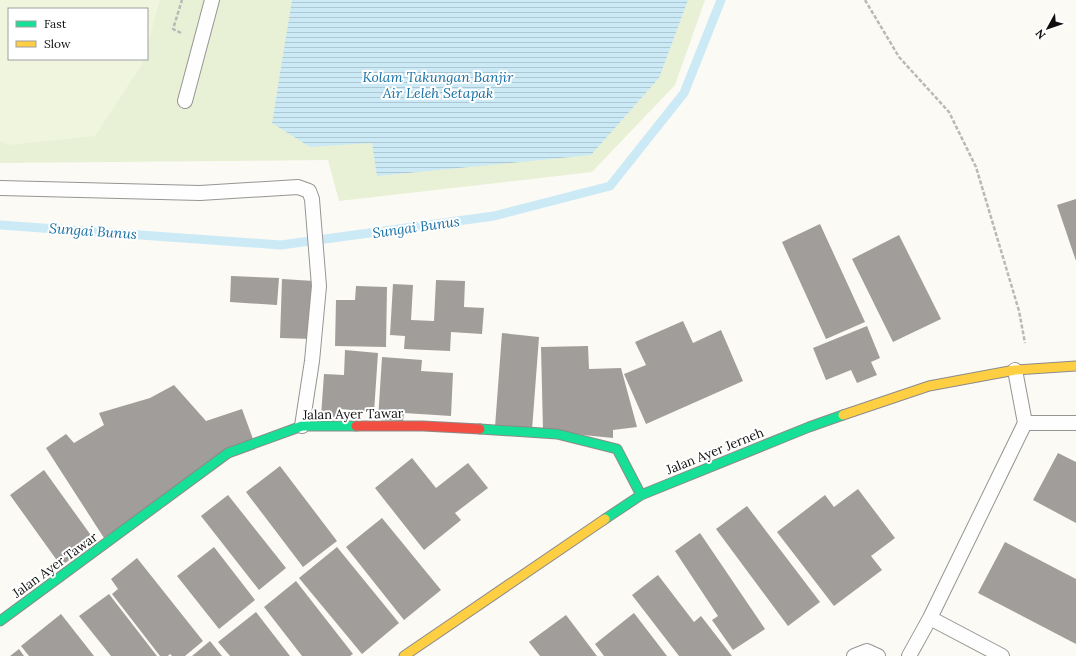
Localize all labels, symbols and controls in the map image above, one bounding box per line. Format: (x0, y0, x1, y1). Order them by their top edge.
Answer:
legend (8, 8, 148, 60)
north arrow (1028, 8, 1068, 48)
text: Fast (44, 16, 67, 31)
text: N (1032, 26, 1048, 42)
text: Slow (44, 36, 71, 51)
water label: Kolam Takungan Banjir Air Leleh Setapak (363, 68, 514, 102)
water label: Sungai Bunus (371, 212, 461, 242)
water label: Sungai Bunus (49, 219, 137, 243)
street label: Jalan Ayer Tawar (301, 405, 404, 423)
street label: Jalan Ayer Jerneh (663, 424, 766, 479)
street label: Jalan Ayer Tawar (8, 528, 101, 602)

